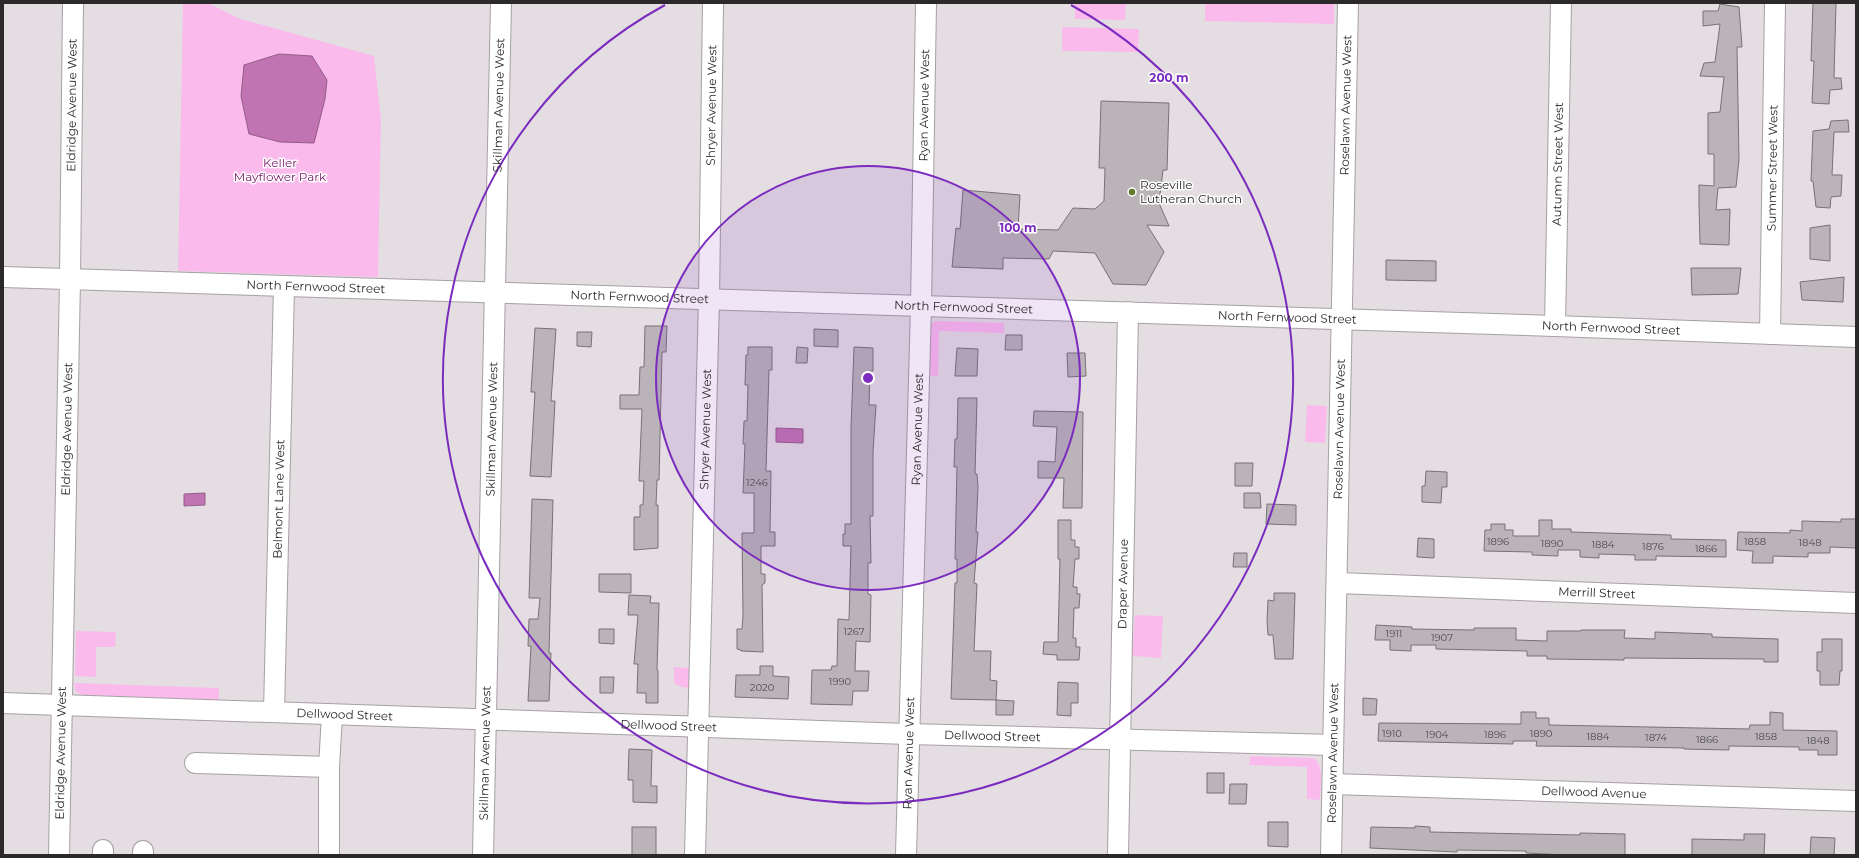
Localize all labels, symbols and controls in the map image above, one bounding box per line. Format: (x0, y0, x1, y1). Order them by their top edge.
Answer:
street label: Roselawn Avenue West (1337, 35, 1354, 176)
street label: Eldridge Avenue West (63, 38, 80, 172)
street label: Skillman Avenue West (489, 38, 507, 173)
street label: Shryer Avenue West (703, 44, 719, 166)
street label: Ryan Avenue West (915, 49, 932, 162)
text: 200 m (1149, 70, 1189, 85)
street label: Autumn Street West (1549, 102, 1566, 226)
street label: Summer Street West (1764, 105, 1780, 231)
park label: Keller Mayflower Park (234, 155, 327, 184)
place label: Roseville Lutheran Church (1140, 177, 1242, 206)
marker: Roseville Lutheran Church (1127, 187, 1137, 197)
text: 100 m (1000, 220, 1036, 235)
street label: North Fernwood Street (246, 277, 386, 296)
street label: North Fernwood Street (570, 287, 709, 306)
street label: North Fernwood Street (894, 297, 1033, 317)
street label: North Fernwood Street (1218, 307, 1357, 327)
street label: North Fernwood Street (1542, 318, 1681, 338)
street label: Roselawn Avenue West (1330, 359, 1348, 499)
street label: Eldridge Avenue West (58, 362, 75, 496)
street label: Skillman Avenue West (483, 362, 500, 497)
street label: Shryer Avenue West (696, 368, 714, 490)
centre of rings (861, 371, 875, 385)
street label: Ryan Avenue West (908, 373, 926, 486)
street label: Belmont Lane West (270, 439, 287, 559)
house number: 1246 (746, 476, 768, 489)
house number: 1896 (1487, 535, 1509, 548)
house number: 1858 (1744, 535, 1766, 548)
house number: 1848 (1798, 536, 1822, 549)
house number: 1890 (1541, 537, 1564, 550)
house number: 1884 (1592, 538, 1615, 551)
street label: Draper Avenue (1114, 539, 1131, 629)
house number: 1876 (1642, 540, 1664, 553)
house number: 1866 (1695, 542, 1717, 555)
street label: Merrill Street (1558, 584, 1636, 601)
house number: 1267 (843, 625, 865, 638)
house number: 1911 (1386, 627, 1402, 640)
house number: 1907 (1431, 631, 1453, 644)
house number: 1990 (829, 675, 852, 688)
house number: 2020 (750, 681, 775, 694)
street label: Roselawn Avenue West (1324, 682, 1341, 823)
street label: Skillman Avenue West (476, 685, 494, 820)
street label: Eldridge Avenue West (52, 686, 69, 820)
street label: Ryan Avenue West (899, 696, 917, 809)
street label: Dellwood Street (296, 705, 394, 723)
street label: Dellwood Street (620, 716, 717, 734)
street label: Dellwood Street (944, 727, 1041, 744)
house number: 1910 (1382, 727, 1402, 740)
house number: 1890 (1530, 727, 1553, 740)
house number: 1904 (1426, 728, 1449, 741)
house number: 1896 (1484, 728, 1506, 741)
house number: 1884 (1587, 730, 1610, 743)
house number: 1858 (1755, 730, 1777, 743)
house number: 1874 (1645, 731, 1667, 744)
house number: 1866 (1696, 733, 1718, 746)
house number: 1848 (1806, 734, 1830, 747)
street label: Dellwood Avenue (1541, 783, 1647, 801)

